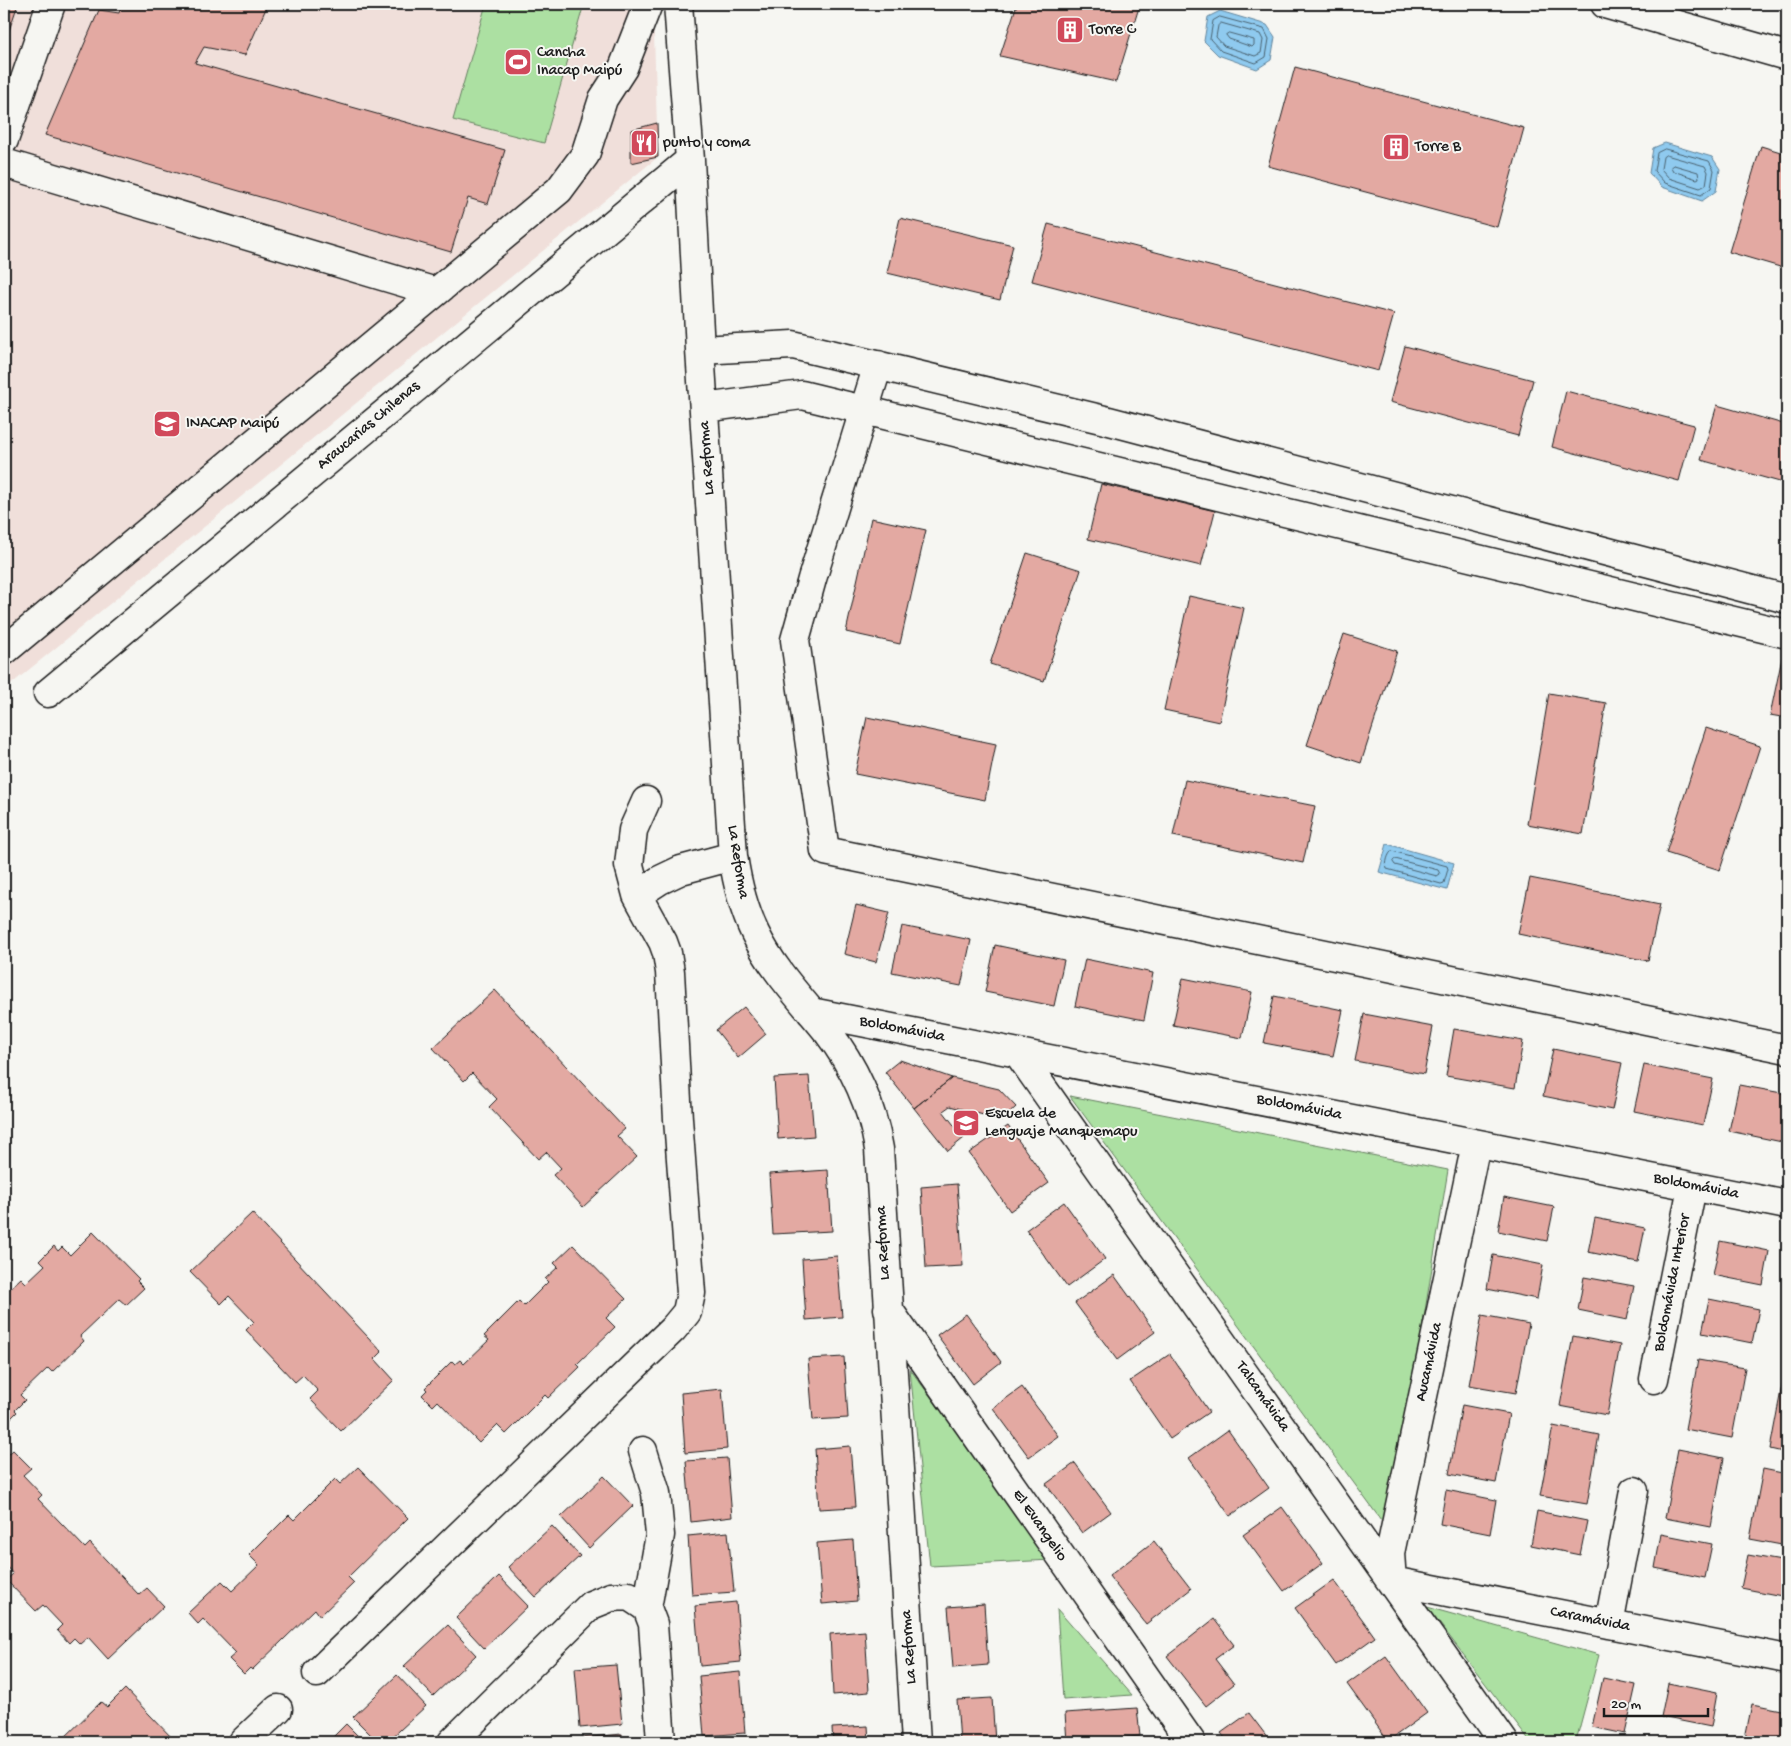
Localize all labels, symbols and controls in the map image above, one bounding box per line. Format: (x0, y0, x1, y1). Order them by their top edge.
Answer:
building icon: Torre C (1055, 15, 1085, 45)
place label: Torre C (1088, 21, 1137, 40)
place label: Cancha Inacap Maipú (537, 44, 623, 81)
sports icon: Cancha Inacap Maipú (503, 47, 533, 77)
restaurant icon: punto y coma (629, 128, 659, 158)
building icon: Torre B (1381, 132, 1411, 162)
place label: punto y coma (662, 134, 751, 153)
place label: Torre B (1414, 138, 1462, 157)
street label: Araucarias Chilenas (314, 377, 425, 475)
school or university icon: INACAP Maipú (152, 409, 182, 439)
place label: INACAP Maipú (186, 415, 280, 434)
street label: La Reforma (696, 419, 720, 496)
street label: La Reforma (722, 824, 752, 901)
street label: Boldomávida (857, 1012, 947, 1048)
street label: Boldomávida (1254, 1090, 1344, 1126)
place label: Escuela de Lenguaje Manquemapu (985, 1105, 1138, 1142)
school or university icon: Escuela de Lenguaje Manquemapu (951, 1108, 981, 1138)
street label: Boldomávida (1651, 1169, 1741, 1205)
street label: La Reforma (873, 1204, 895, 1281)
street label: Boldomávida Interior (1650, 1211, 1696, 1354)
street label: Aucamávida (1412, 1320, 1448, 1403)
street label: Talcamávida (1230, 1357, 1294, 1437)
street label: El Evangelio (1007, 1486, 1071, 1566)
street label: Caramávida (1548, 1603, 1633, 1637)
street label: La Reforma (898, 1608, 922, 1685)
scale bar (1604, 1686, 1707, 1718)
text: 20 m (1611, 1696, 1641, 1714)

